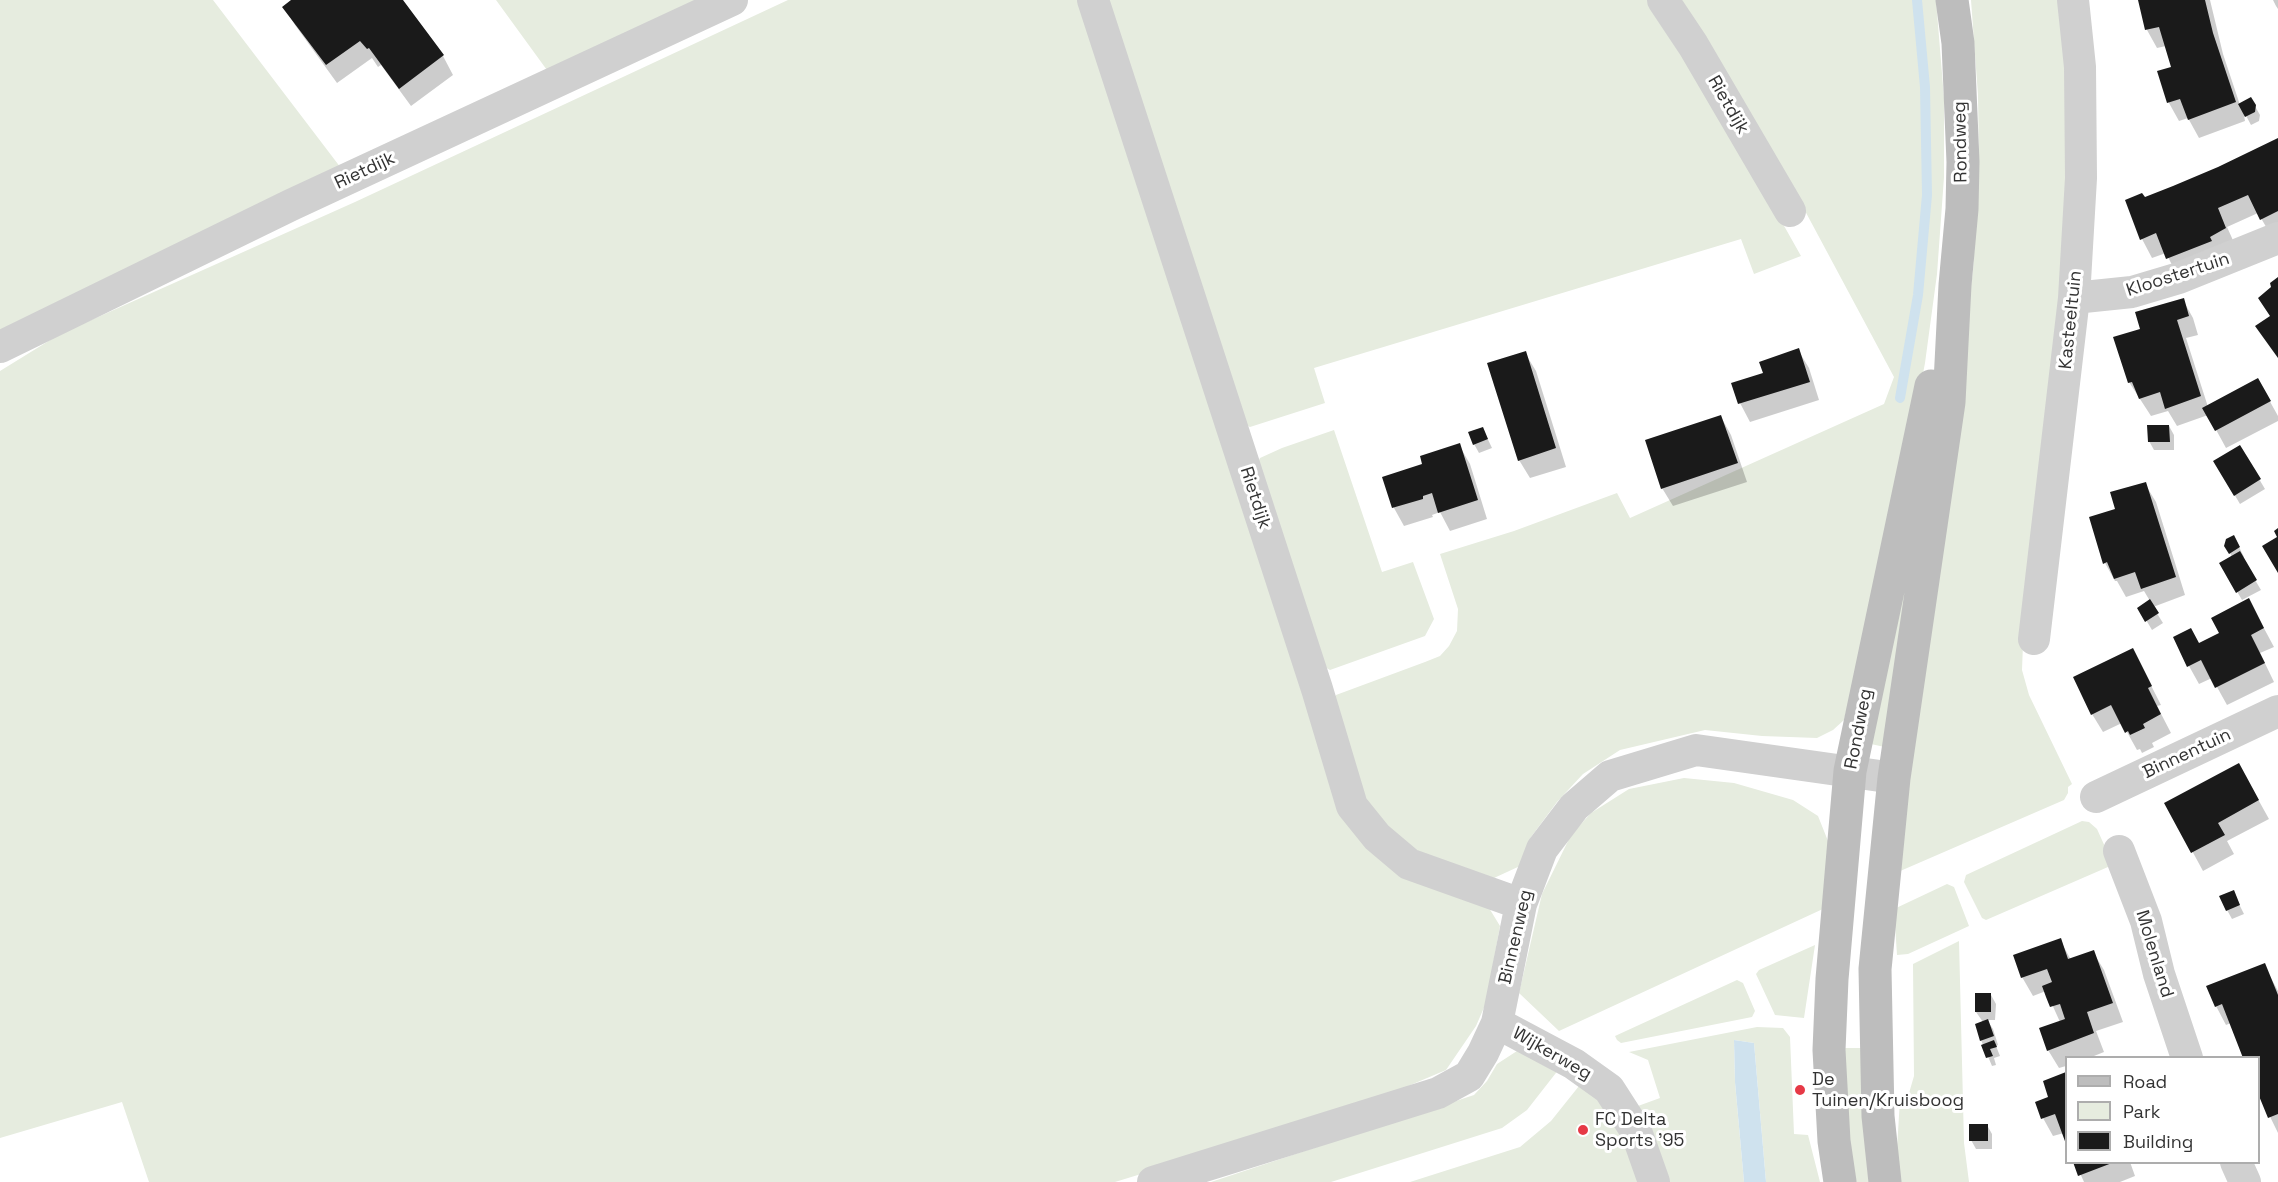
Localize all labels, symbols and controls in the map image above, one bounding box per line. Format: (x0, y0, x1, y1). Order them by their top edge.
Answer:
street label: Rietdijk (1703, 72, 1753, 138)
street label: Rondweg (1949, 101, 1973, 183)
street label: Rietdijk (331, 148, 399, 194)
street label: Kloostertuin (2124, 248, 2232, 302)
street label: Kasteeltuin (2055, 270, 2087, 370)
street label: Rietdijk (1235, 464, 1275, 532)
street label: Rondweg (1841, 687, 1877, 771)
street label: Binnentuin (2140, 724, 2234, 784)
street label: Binnenweg (1495, 888, 1537, 986)
street label: Molenland (2130, 908, 2178, 1000)
street label: Wijkerweg (1509, 1023, 1595, 1085)
legend (2065, 1056, 2260, 1164)
place label: De Tuinen/Kruisboog (1812, 1069, 1964, 1112)
text: Road (2123, 1070, 2167, 1093)
marker: De Tuinen/Kruisboog (1793, 1083, 1807, 1097)
text: Park (2123, 1100, 2160, 1123)
place label: FC Delta Sports '95 (1595, 1109, 1684, 1152)
marker: FC Delta Sports '95 (1576, 1123, 1590, 1137)
text: Building (2123, 1130, 2193, 1153)

